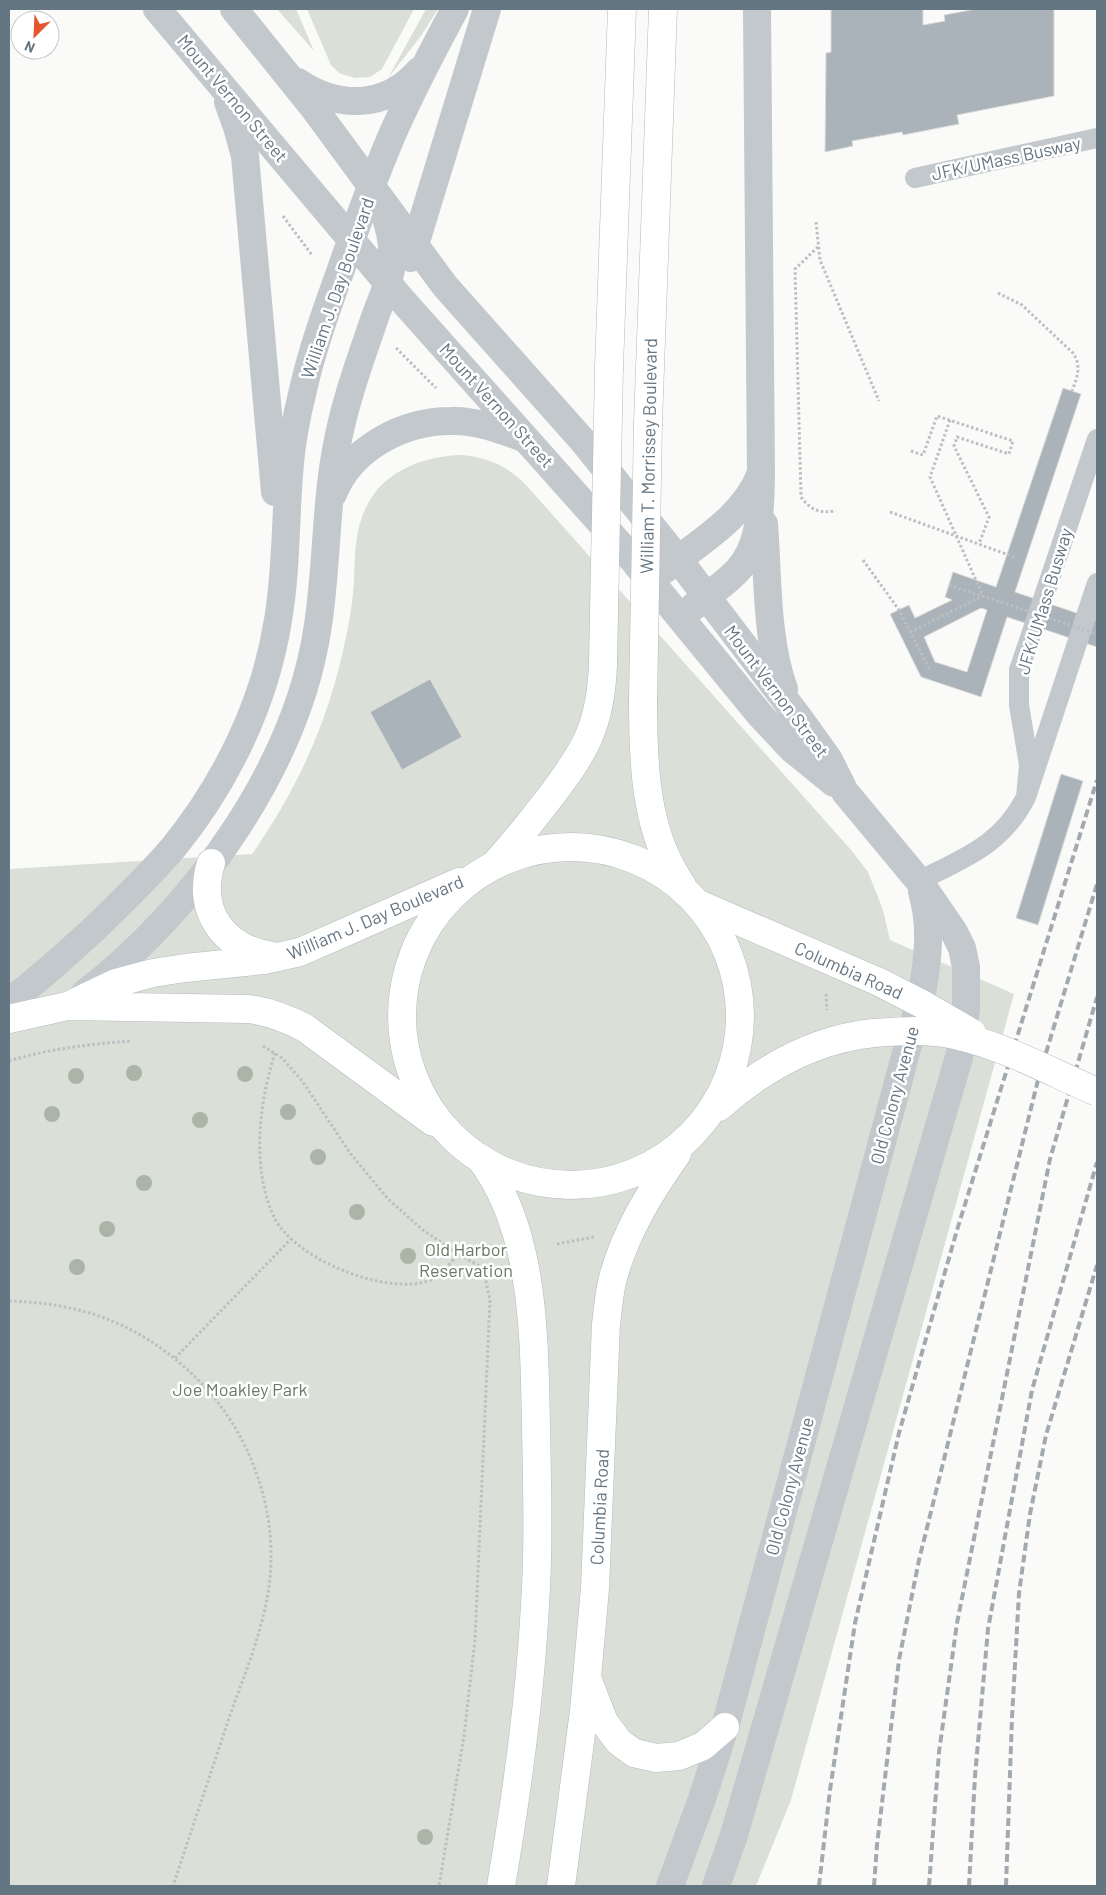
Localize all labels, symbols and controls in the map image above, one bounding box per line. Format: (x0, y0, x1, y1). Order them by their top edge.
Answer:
north arrow (10, 10, 60, 60)
street label: Mount Vernon Street (173, 30, 293, 166)
text: N (22, 38, 37, 57)
street label: JFK/UMass Busway (929, 131, 1083, 185)
street label: William J. Day Boulevard (296, 195, 378, 381)
street label: Mount Vernon Street (435, 338, 559, 472)
street label: William T. Morrissey Boulevard (635, 338, 661, 574)
street label: JFK/UMass Busway (1011, 525, 1077, 677)
street label: Mount Vernon Street (720, 621, 834, 761)
street label: William J. Day Boulevard (283, 870, 467, 964)
street label: Columbia Road (791, 936, 907, 1004)
street label: Old Colony Avenue (865, 1024, 923, 1166)
park label: Old Harbor Reservation (419, 1238, 513, 1281)
park label: Joe Moakley Park (172, 1378, 308, 1400)
street label: Old Colony Avenue (760, 1415, 818, 1557)
street label: Columbia Road (585, 1448, 613, 1566)

